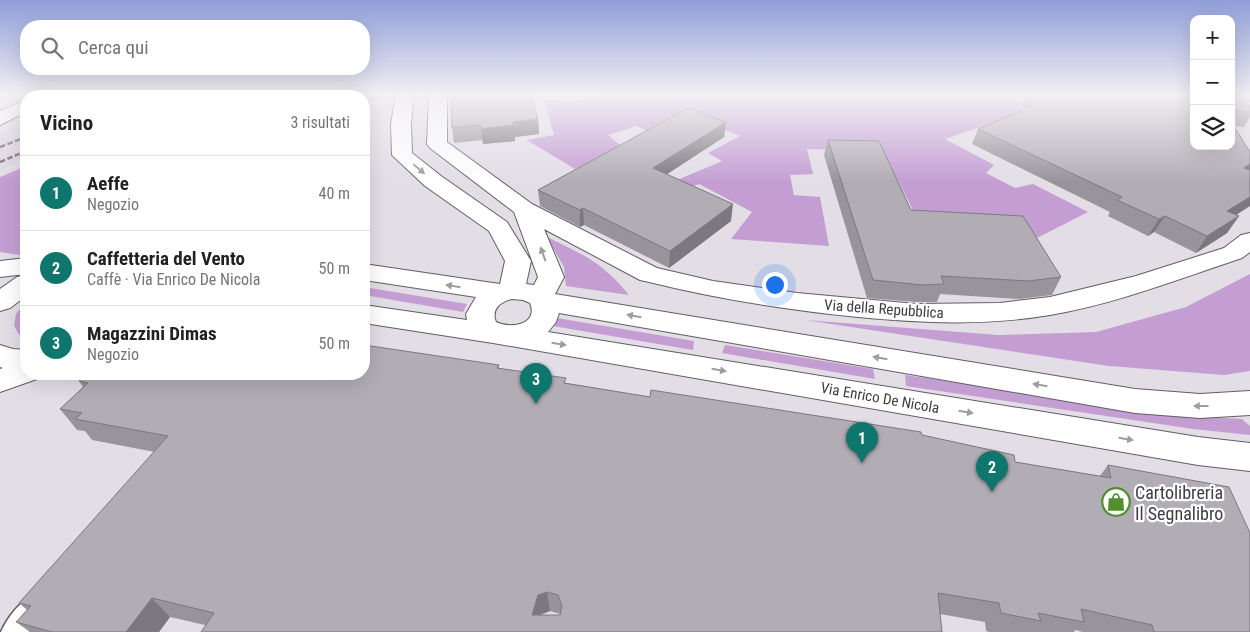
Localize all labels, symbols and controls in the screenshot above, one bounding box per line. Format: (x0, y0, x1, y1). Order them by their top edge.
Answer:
map controls (1190, 15, 1235, 150)
button: + (1190, 15, 1235, 60)
search box (20, 20, 370, 75)
icon: search (38, 34, 66, 62)
text: Cerca qui (78, 36, 149, 59)
button: − (1190, 60, 1235, 105)
button: layers (1190, 105, 1235, 150)
text: Vicino (40, 111, 93, 135)
text: 3 risultati (290, 113, 350, 132)
one-way arrow (412, 164, 425, 175)
text: Aeffe (87, 172, 129, 195)
text: 1 (52, 184, 60, 203)
text: 40 m (318, 184, 350, 203)
text: Negozio (87, 195, 139, 214)
one-way arrow (539, 246, 546, 261)
text: Caffetteria del Vento (87, 247, 245, 270)
text: 2 (52, 259, 60, 278)
text: 50 m (318, 259, 350, 278)
text: Caffè · Via Enrico De Nicola (87, 270, 260, 289)
your location (762, 272, 788, 298)
one-way arrow (445, 281, 461, 289)
street label: Via della Repubblica (824, 296, 944, 322)
one-way arrow (625, 312, 641, 320)
text: Magazzini Dimas (87, 322, 217, 345)
text: 3 (52, 334, 60, 353)
text: 50 m (318, 334, 350, 353)
one-way arrow (551, 340, 567, 348)
text: Negozio (87, 345, 139, 364)
one-way arrow (872, 354, 888, 362)
pin: 3 (520, 363, 552, 404)
one-way arrow (712, 367, 728, 375)
street label: Via Enrico De Nicola (819, 379, 941, 417)
one-way arrow (1032, 381, 1048, 389)
one-way arrow (1193, 402, 1209, 410)
one-way arrow (958, 408, 974, 416)
pin: 1 (846, 422, 878, 463)
one-way arrow (1119, 435, 1135, 443)
pin: 2 (976, 451, 1008, 492)
place label: Cartolibreria Il Segnalibro (1135, 482, 1223, 524)
shop icon: Cartolibreria Il Segnalibro (1101, 487, 1131, 517)

